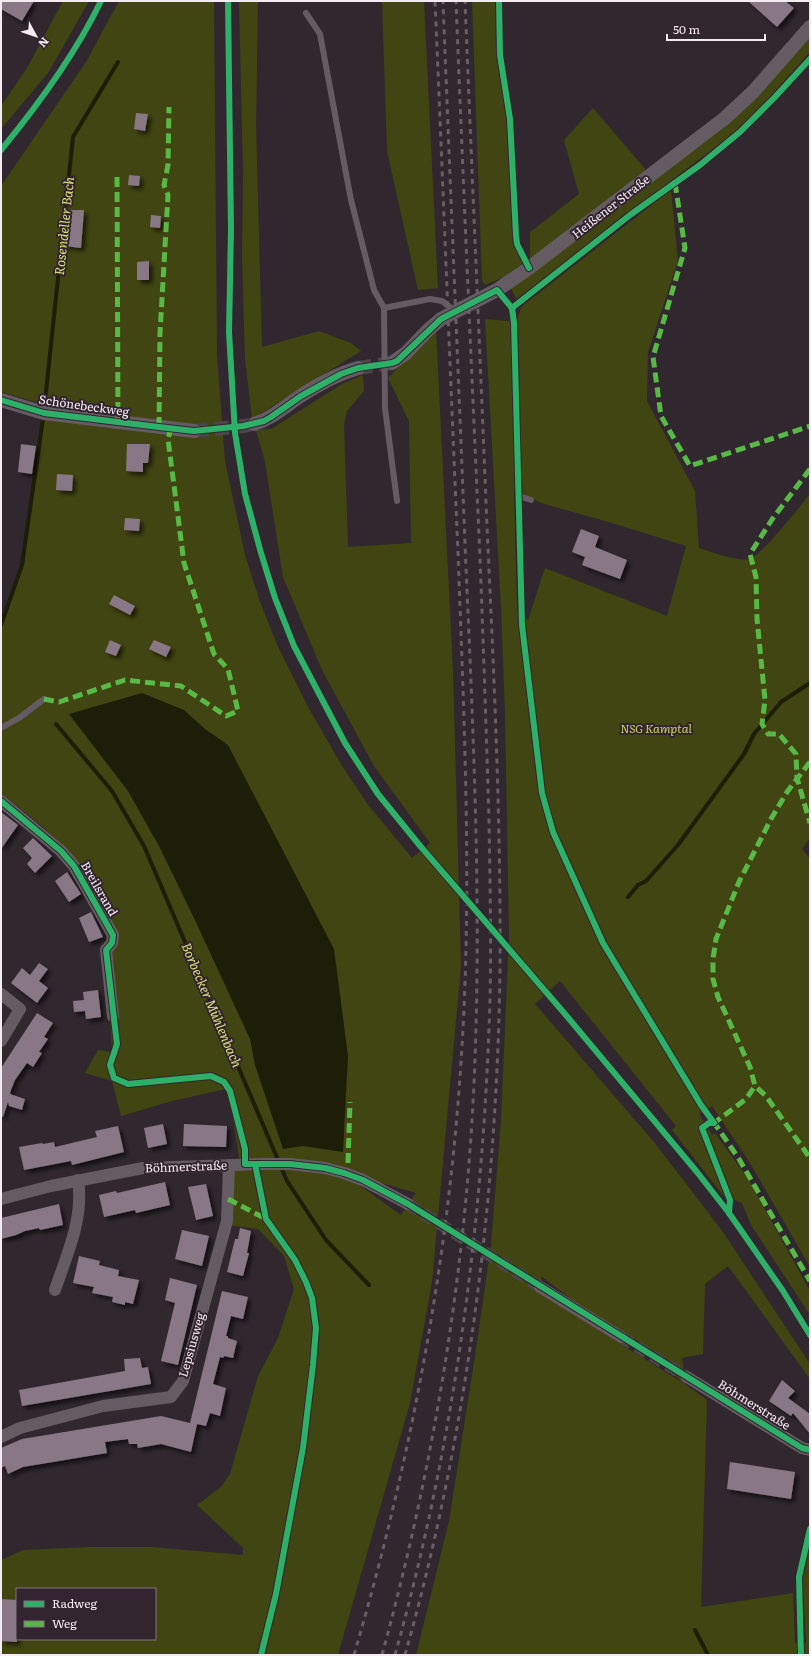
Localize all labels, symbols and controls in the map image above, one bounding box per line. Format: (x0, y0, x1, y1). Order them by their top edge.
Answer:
north arrow (16, 16, 56, 56)
scale bar (667, 16, 765, 42)
text: 50 m (673, 20, 700, 38)
text: N (35, 34, 54, 52)
street label: Heißener Straße (568, 170, 653, 242)
water label: Rosendeller Bach (49, 175, 78, 276)
street label: Schönebeckweg (38, 390, 131, 420)
park label: NSG Kamptal (620, 719, 692, 737)
street label: Breilsrand (77, 858, 123, 920)
water label: Borbecker Mühlenbach (178, 939, 248, 1070)
street label: Böhmerstraße (144, 1156, 227, 1176)
street label: Lepsiusweg (173, 1310, 209, 1379)
street label: Böhmerstraße (715, 1375, 794, 1434)
legend (16, 1588, 156, 1640)
text: Radweg (52, 1594, 97, 1612)
text: Weg (52, 1614, 77, 1632)

